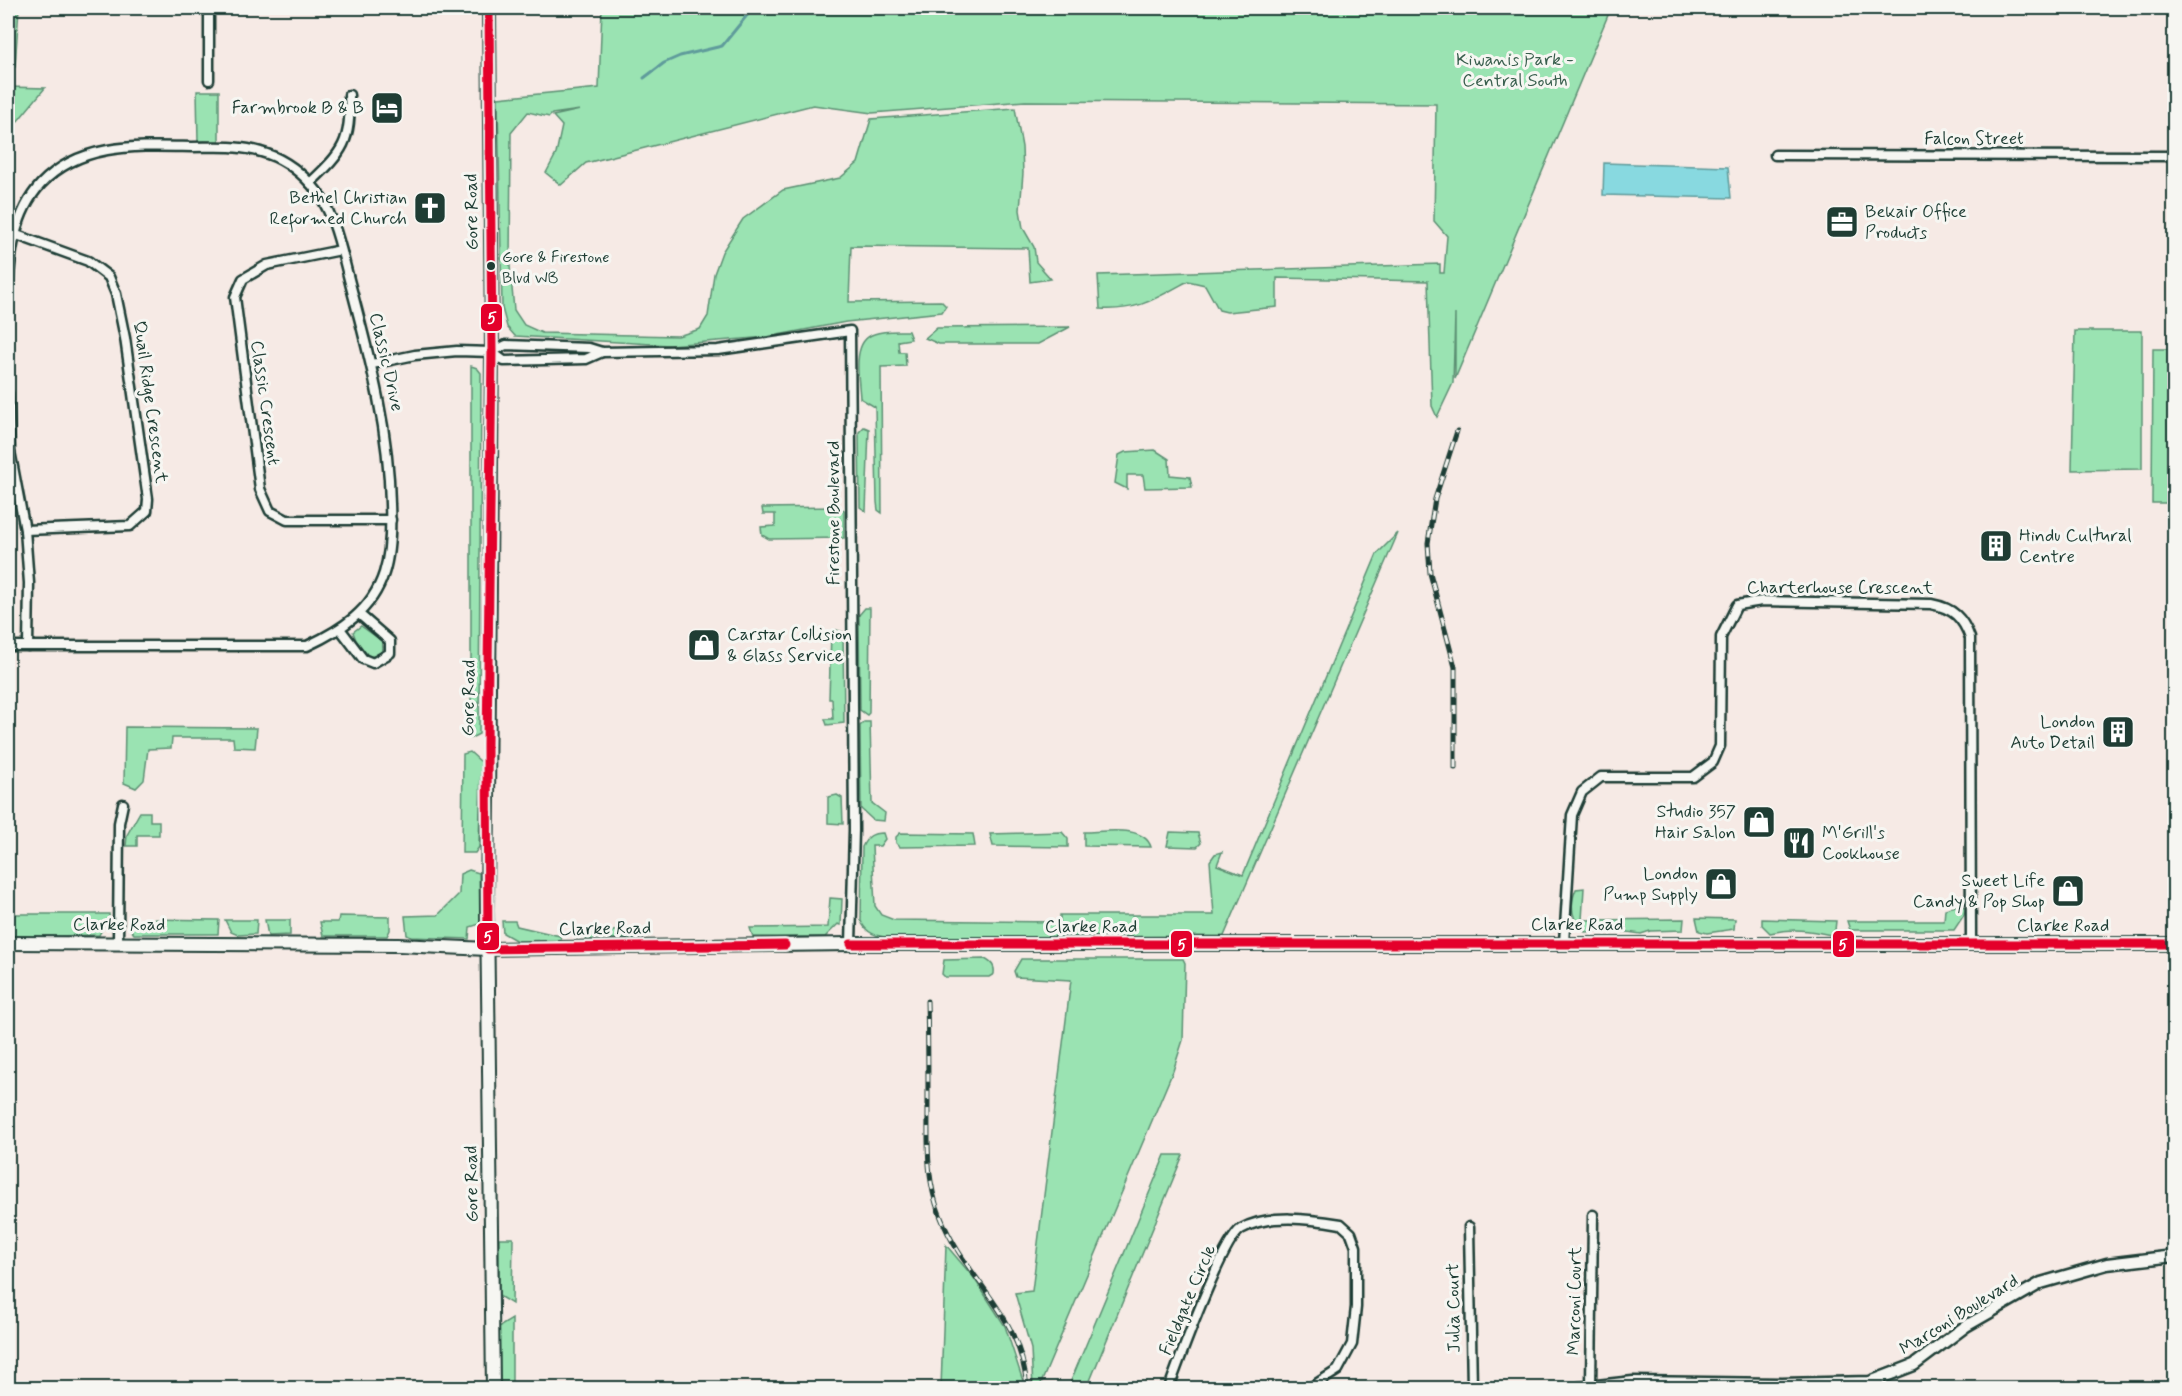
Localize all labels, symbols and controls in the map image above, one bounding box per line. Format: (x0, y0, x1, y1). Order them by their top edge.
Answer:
park label: Kiwanis Park - Central South (1456, 48, 1574, 93)
hotel icon: Farmbrook B & B (369, 90, 405, 126)
place label: Farmbrook B & B (232, 96, 364, 120)
street label: Falcon Street (1924, 127, 2024, 151)
street label: Gore Road (459, 173, 485, 251)
place label: Bethel Christian Reformed Church (270, 186, 407, 233)
church icon: Bethel Christian Reformed Church (412, 190, 448, 226)
place label: Bekair Office Products (1865, 200, 1967, 245)
office icon: Bekair Office Products (1824, 204, 1860, 240)
place label: Gore & Firestone Blvd WB (502, 247, 610, 289)
marker: Gore & Firestone Blvd WB (485, 260, 497, 272)
line badge: 5 (480, 303, 503, 332)
text: 5 (487, 308, 497, 329)
street label: Classic Drive (363, 310, 409, 414)
street label: Quail Ridge Crescent (127, 319, 173, 485)
street label: Classic Crescent (244, 339, 286, 467)
street label: Firestone Boulevard (822, 441, 846, 585)
place label: Hindu Cultural Centre (2019, 524, 2132, 569)
building icon: Hindu Cultural Centre (1978, 528, 2014, 564)
street label: Charterhouse Crescent (1747, 576, 1934, 600)
place label: Carstar Collision & Glass Service (727, 623, 852, 668)
shop icon: Carstar Collision & Glass Service (686, 627, 722, 663)
street label: Gore Road (456, 659, 482, 737)
place label: London Auto Detail (2010, 710, 2095, 755)
building icon: London Auto Detail (2100, 714, 2136, 750)
place label: Studio 357 Hair Salon (1655, 800, 1736, 845)
shop icon: Studio 357 Hair Salon (1741, 804, 1777, 840)
place label: M'Grill's Cookhouse (1822, 821, 1900, 866)
restaurant icon: M'Grill's Cookhouse (1781, 825, 1817, 861)
place label: London Pump Supply (1603, 862, 1698, 907)
shop icon: London Pump Supply (1703, 866, 1739, 902)
place label: Sweet Life Candy & Pop Shop (1913, 869, 2045, 914)
shop icon: Sweet Life Candy & Pop Shop (2050, 873, 2086, 909)
street label: Clarke Road (73, 913, 165, 937)
street label: Clarke Road (1531, 913, 1623, 937)
street label: Clarke Road (2017, 914, 2109, 938)
street label: Clarke Road (1045, 915, 1137, 939)
street label: Clarke Road (558, 916, 652, 942)
line badge: 5 (476, 922, 500, 951)
text: 5 (483, 927, 493, 948)
line badge: 5 (1170, 930, 1193, 958)
line badge: 5 (1832, 930, 1855, 958)
text: 5 (1177, 935, 1187, 956)
text: 5 (1838, 935, 1848, 956)
street label: Gore Road (459, 1145, 485, 1223)
street label: Fieldgate Circle (1154, 1241, 1222, 1359)
street label: Marconi Court (1562, 1246, 1588, 1356)
street label: Julia Court (1441, 1263, 1467, 1353)
street label: Marconi Boulevard (1895, 1269, 2023, 1361)

